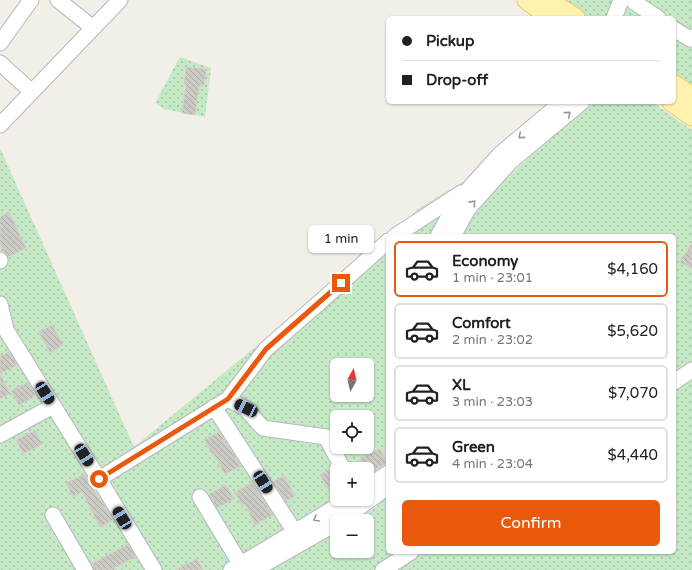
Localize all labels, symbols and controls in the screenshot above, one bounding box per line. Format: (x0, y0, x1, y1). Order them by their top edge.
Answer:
text: Pickup (426, 32, 474, 50)
text: Drop-off (426, 71, 488, 89)
one-way arrow (563, 112, 570, 119)
one-way arrow (519, 132, 526, 139)
one-way arrow (468, 200, 476, 208)
callout: 1 min (308, 225, 374, 253)
text: 1 min (324, 231, 358, 247)
icon: car (404, 251, 440, 287)
text: Economy (452, 252, 518, 270)
text: $4,160 (607, 260, 658, 278)
text: 1 min · 23:01 (452, 270, 533, 286)
route end (332, 274, 350, 292)
icon: car (404, 313, 440, 349)
text: Comfort (452, 314, 511, 332)
text: $5,620 (607, 322, 658, 340)
text: 2 min · 23:02 (452, 332, 533, 348)
north arrow (330, 358, 374, 402)
map controls (330, 358, 374, 558)
icon: car (404, 375, 440, 411)
text: XL (452, 376, 471, 394)
car (34, 380, 56, 406)
text: $7,070 (608, 384, 658, 402)
text: 3 min · 23:03 (452, 394, 533, 410)
car (233, 397, 259, 419)
button: locate (330, 410, 374, 454)
icon: car (404, 437, 440, 473)
text: Green (452, 438, 495, 456)
car (73, 442, 95, 468)
text: $4,440 (607, 446, 658, 464)
text: 4 min · 23:04 (452, 456, 533, 472)
button: + (330, 462, 374, 506)
car (251, 469, 275, 495)
route start (90, 470, 108, 488)
button: Confirm (402, 500, 660, 546)
car (111, 505, 133, 531)
button: − (330, 514, 374, 558)
one-way arrow (313, 515, 320, 522)

